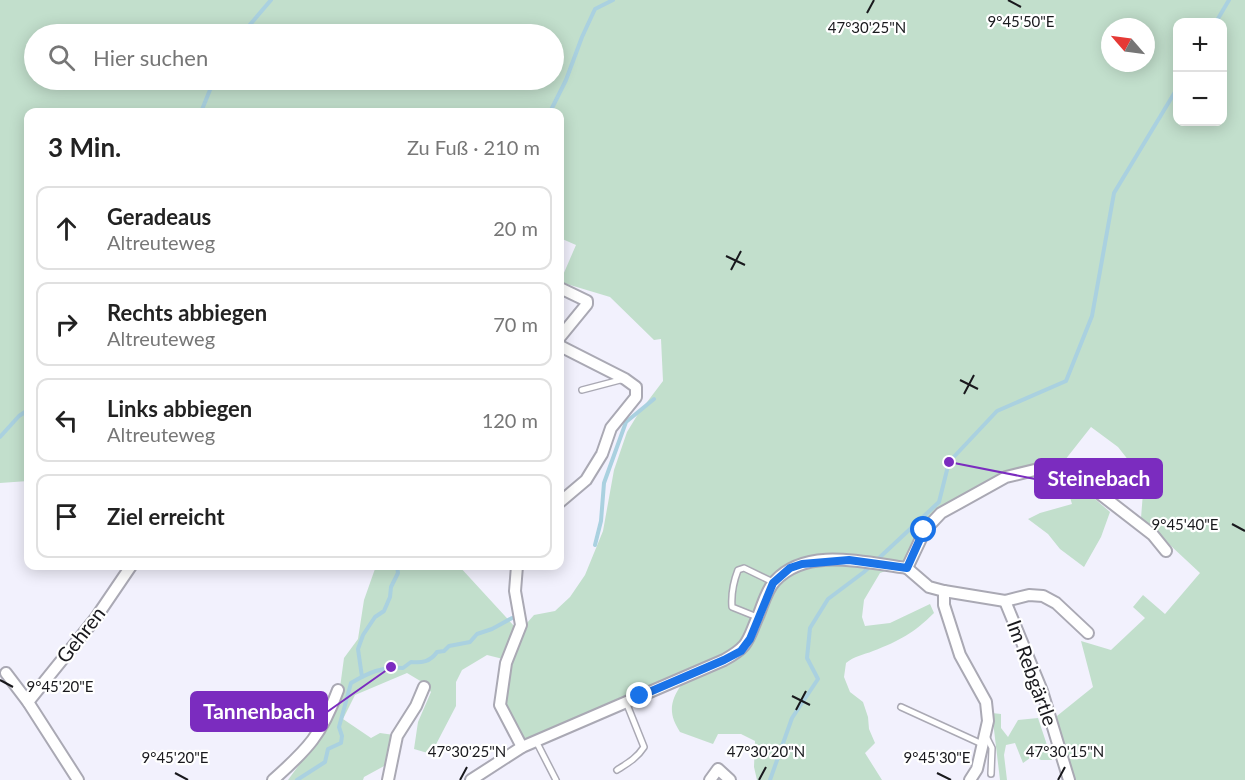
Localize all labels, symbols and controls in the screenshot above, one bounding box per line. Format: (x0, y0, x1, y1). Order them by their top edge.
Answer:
text: 9°45'50"E (988, 12, 1055, 30)
text: 47°30'25"N (828, 18, 906, 36)
north arrow (1101, 18, 1155, 72)
map controls (1173, 18, 1227, 126)
button: + (1173, 18, 1227, 72)
search box (24, 24, 564, 90)
icon: search (45, 41, 78, 74)
text: Hier suchen (93, 44, 208, 71)
button: − (1173, 72, 1227, 126)
text: 3 Min. (48, 131, 121, 163)
text: Zu Fuß · 210 m (407, 135, 540, 159)
text: Geradeaus (107, 203, 211, 230)
icon: ahead (50, 212, 83, 245)
text: 20 m (493, 216, 538, 240)
text: Altreuteweg (107, 230, 215, 254)
text: Rechts abbiegen (107, 299, 267, 326)
icon: right (50, 308, 83, 341)
text: 70 m (493, 312, 538, 336)
text: Altreuteweg (107, 326, 215, 350)
text: Links abbiegen (107, 395, 252, 422)
icon: left (50, 404, 83, 437)
text: 120 m (482, 408, 538, 432)
text: Altreuteweg (107, 422, 215, 446)
callout: Steinebach (1035, 459, 1162, 498)
text: Steinebach (1048, 465, 1150, 490)
icon: arrive (50, 500, 83, 533)
text: Ziel erreicht (107, 503, 225, 530)
text: 9°45'40"E (1152, 515, 1219, 533)
route start (910, 516, 936, 542)
street label: Gehren (51, 601, 110, 667)
street label: Im Rebgärtle (1003, 617, 1063, 729)
text: 9°45'20"E (27, 677, 94, 695)
route end (626, 682, 652, 708)
callout: Tannenbach (191, 692, 327, 731)
text: Tannenbach (203, 698, 315, 723)
text: 47°30'25"N (428, 742, 506, 760)
text: 47°30'20"N (727, 742, 805, 760)
text: 47°30'15"N (1026, 742, 1104, 760)
text: 9°45'20"E (142, 748, 209, 766)
text: 9°45'30"E (904, 748, 971, 766)

